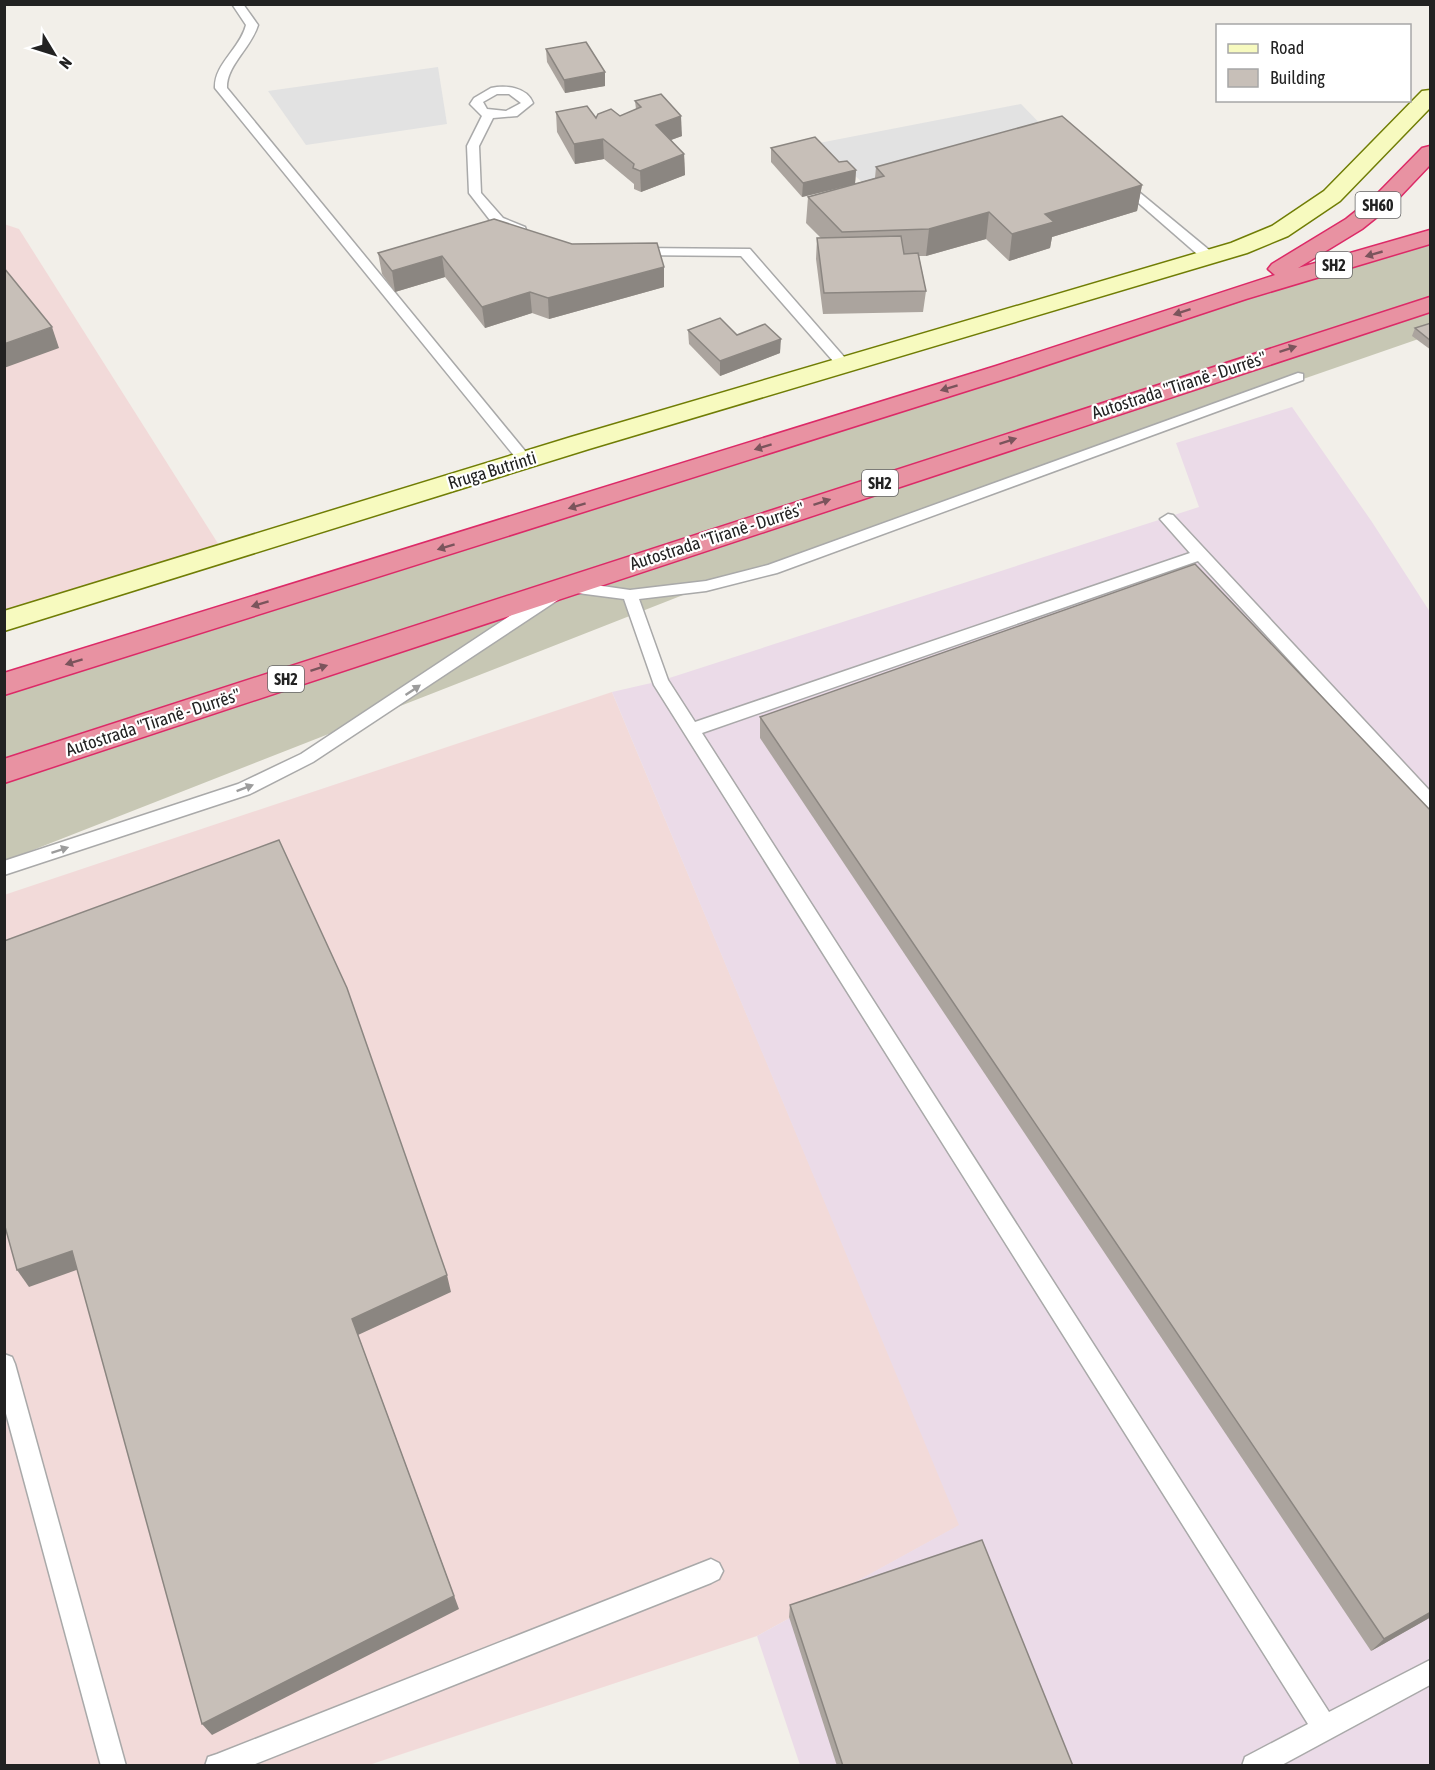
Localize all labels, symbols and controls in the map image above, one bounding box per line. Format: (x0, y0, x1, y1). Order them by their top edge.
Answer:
north arrow (24, 24, 84, 84)
legend (1216, 24, 1411, 102)
text: Road (1270, 37, 1304, 58)
text: N (56, 54, 76, 73)
text: Building (1270, 67, 1325, 88)
road number: SH60 (1356, 192, 1400, 218)
one-way arrow (1365, 250, 1383, 259)
road number: SH2 (1316, 252, 1352, 278)
one-way arrow (1173, 308, 1191, 318)
one-way arrow (1279, 344, 1297, 353)
street label: Autostrada "Tiranë - Durrës" (1089, 347, 1269, 423)
one-way arrow (940, 384, 958, 393)
one-way arrow (999, 435, 1017, 445)
one-way arrow (754, 443, 772, 452)
street label: Rruga Butrinti (445, 447, 539, 493)
road number: SH2 (862, 470, 898, 496)
one-way arrow (813, 496, 831, 506)
street label: Autostrada "Tiranë - Durrës" (627, 498, 807, 574)
one-way arrow (568, 501, 586, 511)
one-way arrow (437, 543, 455, 552)
one-way arrow (251, 600, 269, 610)
one-way arrow (64, 658, 82, 667)
one-way arrow (310, 662, 328, 672)
road number: SH2 (268, 666, 304, 692)
street label: Autostrada "Tiranë - Durrës" (63, 684, 243, 760)
one-way arrow (405, 684, 421, 695)
one-way arrow (236, 783, 254, 792)
one-way arrow (51, 844, 69, 854)

